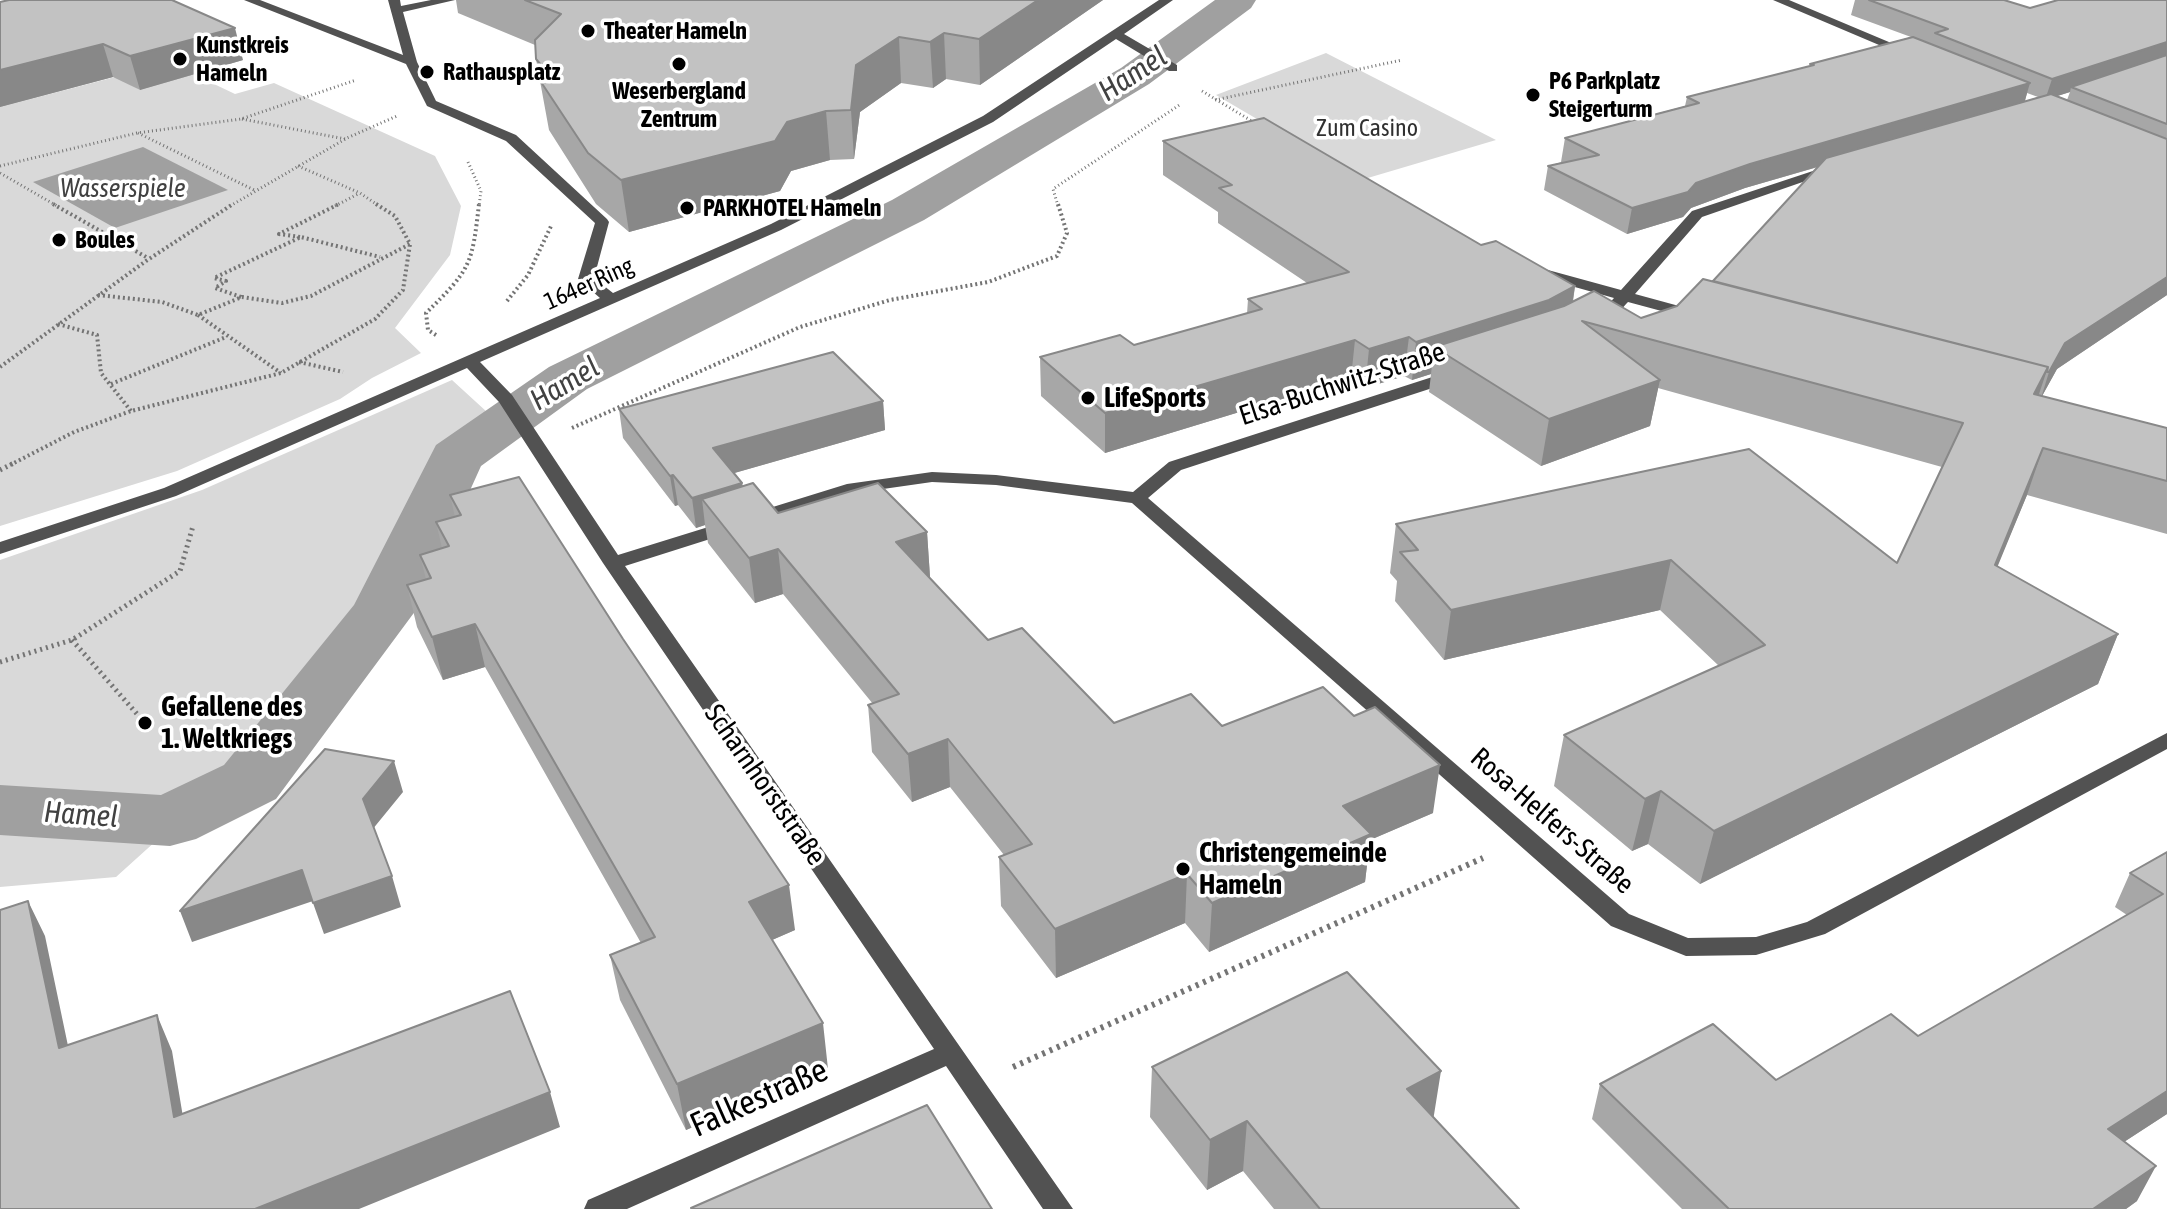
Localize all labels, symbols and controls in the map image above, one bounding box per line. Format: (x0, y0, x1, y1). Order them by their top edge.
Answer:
place label: Theater Hameln (604, 17, 747, 45)
marker: Theater Hameln (579, 22, 597, 40)
place label: Kunstkreis Hameln (196, 31, 289, 87)
water label: Hamel (1092, 39, 1174, 109)
marker: Kunstkreis Hameln (171, 50, 189, 68)
marker: Weserbergland Zentrum (670, 55, 688, 73)
place label: Rathausplatz (443, 58, 560, 86)
marker: Rathausplatz (418, 63, 436, 81)
place label: P6 Parkplatz Steigerturm (1549, 67, 1660, 123)
place label: Weserbergland Zentrum (612, 77, 746, 133)
marker: P6 Parkplatz Steigerturm (1524, 86, 1542, 104)
park label: Zum Casino (1316, 114, 1418, 142)
water label: Wasserspiele (60, 173, 186, 205)
place label: PARKHOTEL Hameln (703, 194, 881, 222)
marker: PARKHOTEL Hameln (678, 199, 696, 217)
place label: Boules (75, 226, 135, 254)
marker: Boules (50, 231, 68, 249)
street label: 164er Ring (540, 252, 638, 316)
street label: Elsa-Buchwitz-Straße (1235, 335, 1449, 433)
water label: Hamel (524, 349, 606, 419)
place label: LifeSports (1104, 381, 1206, 415)
marker: LifeSports (1079, 389, 1097, 407)
place label: Gefallene des 1. Weltkriegs (161, 690, 303, 756)
street label: Scharnhorststraße (697, 698, 833, 872)
marker: Gefallene des 1. Weltkriegs (136, 714, 154, 732)
street label: Rosa-Helfers-Straße (1463, 741, 1641, 901)
water label: Hamel (43, 794, 119, 836)
place label: Christengemeinde Hameln (1199, 836, 1387, 902)
marker: Christengemeinde Hameln (1174, 860, 1192, 878)
street label: Falkestraße (684, 1050, 834, 1146)

